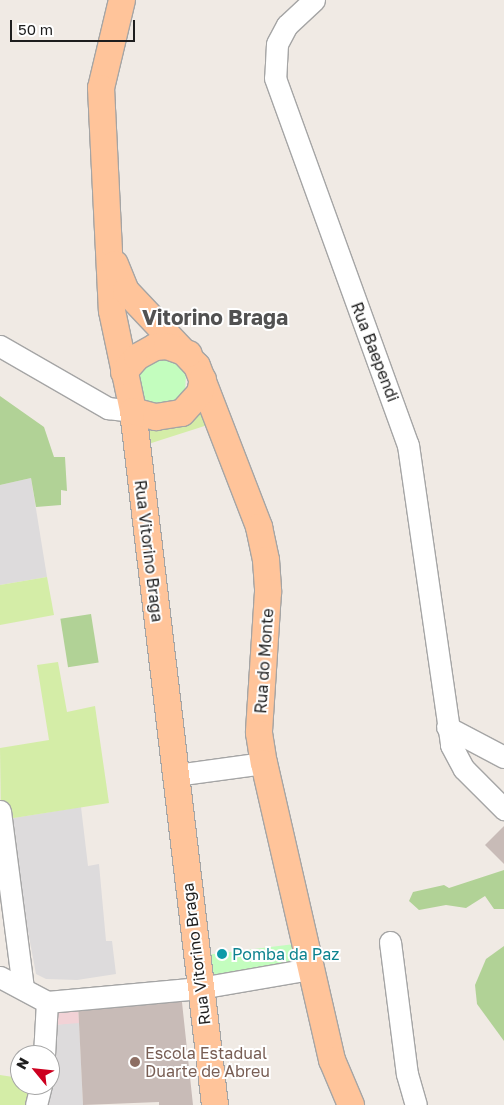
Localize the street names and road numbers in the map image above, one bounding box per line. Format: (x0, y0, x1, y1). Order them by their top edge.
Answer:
street label: Rua Baependi (347, 299, 403, 405)
street label: Rua Vitorino Braga (131, 479, 167, 623)
street label: Rua do Monte (251, 608, 277, 714)
street label: Rua Vitorino Braga (178, 882, 214, 1026)

